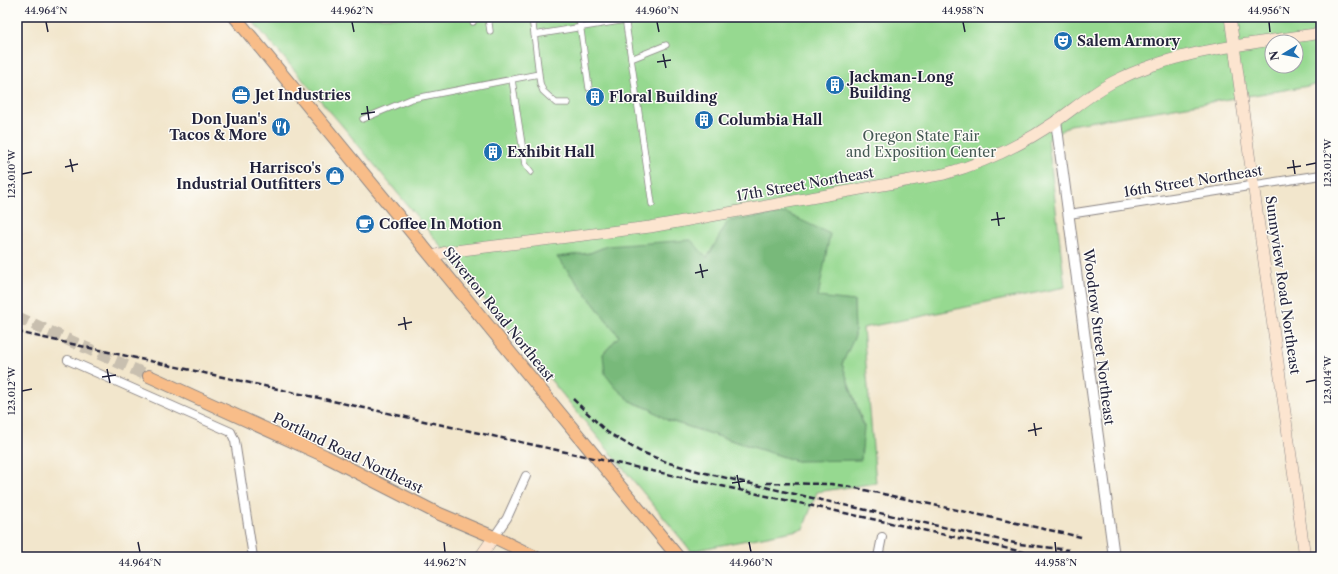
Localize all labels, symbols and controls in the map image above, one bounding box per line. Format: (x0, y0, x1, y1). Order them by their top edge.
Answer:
text: 44.964°N (25, 4, 67, 17)
text: 44.962°N (331, 4, 373, 17)
text: 44.960°N (635, 4, 679, 17)
text: 44.958°N (942, 4, 984, 17)
text: 44.956°N (1248, 4, 1290, 17)
theatre icon: Salem Armory (1052, 30, 1074, 52)
place label: Salem Armory (1077, 32, 1181, 50)
north arrow (1264, 34, 1304, 74)
text: N (1266, 49, 1282, 62)
place label: Jackman-Long Building (846, 68, 954, 102)
building icon: Jackman-Long Building (824, 74, 846, 96)
office icon: Jet Industries (230, 84, 252, 106)
place label: Jet Industries (252, 86, 351, 104)
building icon: Floral Building (584, 86, 606, 108)
place label: Floral Building (609, 88, 718, 106)
building icon: Columbia Hall (693, 109, 715, 131)
place label: Don Juan's Tacos & More (169, 110, 267, 144)
place label: Columbia Hall (718, 111, 823, 129)
restaurant icon: Don Juan's Tacos & More (270, 116, 292, 138)
park label: Oregon State Fair and Exposition Center (846, 127, 996, 161)
text: 123.012°W (1321, 138, 1334, 187)
building icon: Exhibit Hall (482, 141, 504, 163)
place label: Exhibit Hall (507, 143, 595, 161)
text: 123.010°W (5, 148, 18, 199)
place label: Harrisco's Industrial Outfitters (176, 159, 321, 193)
street label: 16th Street Northeast (1122, 161, 1264, 201)
street label: 17th Street Northeast (735, 163, 875, 205)
shop icon: Harrisco's Industrial Outfitters (324, 165, 346, 187)
street label: Sunnyview Road Northeast (1262, 194, 1304, 376)
cafe icon: Coffee In Motion (354, 213, 376, 235)
place label: Coffee In Motion (379, 215, 502, 233)
street label: Silverton Road Northeast (439, 243, 559, 385)
street label: Woodrow Street Northeast (1079, 247, 1119, 426)
text: 123.014°W (1321, 355, 1334, 404)
text: 123.012°W (5, 366, 18, 415)
street label: Portland Road Northeast (270, 409, 426, 497)
text: 44.964°N (119, 556, 161, 569)
text: 44.962°N (424, 556, 466, 569)
text: 44.960°N (729, 556, 773, 569)
text: 44.958°N (1035, 556, 1077, 569)

